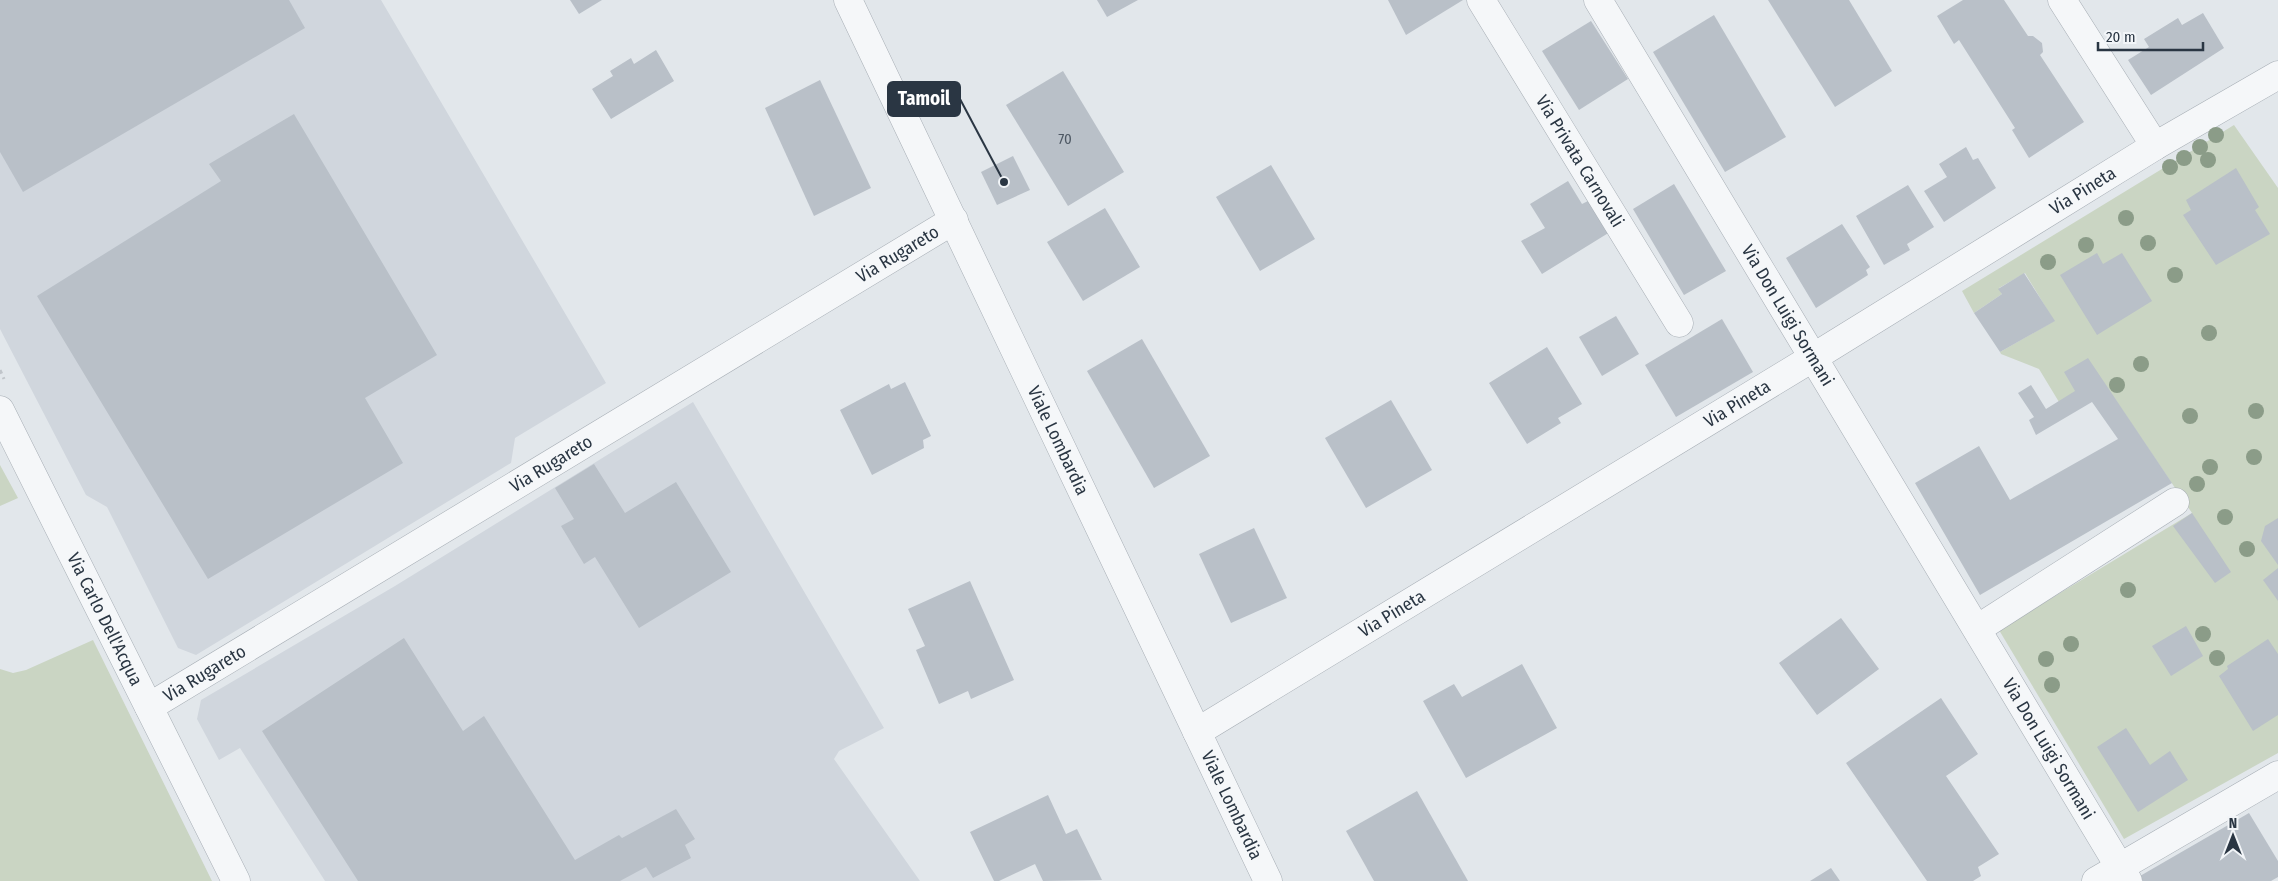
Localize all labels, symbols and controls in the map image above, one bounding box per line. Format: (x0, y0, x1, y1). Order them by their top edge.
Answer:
scale bar (2098, 20, 2203, 52)
text: 20 m (2106, 28, 2136, 46)
callout: Tamoil (888, 82, 960, 116)
text: Tamoil (898, 87, 951, 110)
street label: Via Privata Carnovali (1531, 91, 1629, 231)
house number: 70 (1058, 130, 1072, 148)
street label: Via Pineta (2046, 162, 2120, 219)
street label: Via Rugareto (852, 221, 943, 288)
street label: Via Don Luigi Sormani (1737, 241, 1839, 390)
street label: Via Pineta (1700, 375, 1774, 432)
street label: Viale Lombardia (1023, 382, 1093, 499)
street label: Via Rugareto (506, 430, 597, 497)
street label: Via Carlo Dell'Acqua (62, 549, 147, 689)
street label: Via Pineta (1355, 585, 1429, 642)
street label: Via Rugareto (159, 640, 250, 707)
street label: Via Don Luigi Sormani (1998, 674, 2099, 823)
street label: Viale Lombardia (1197, 747, 1267, 863)
north arrow (2208, 811, 2258, 861)
text: N (2229, 815, 2237, 832)

